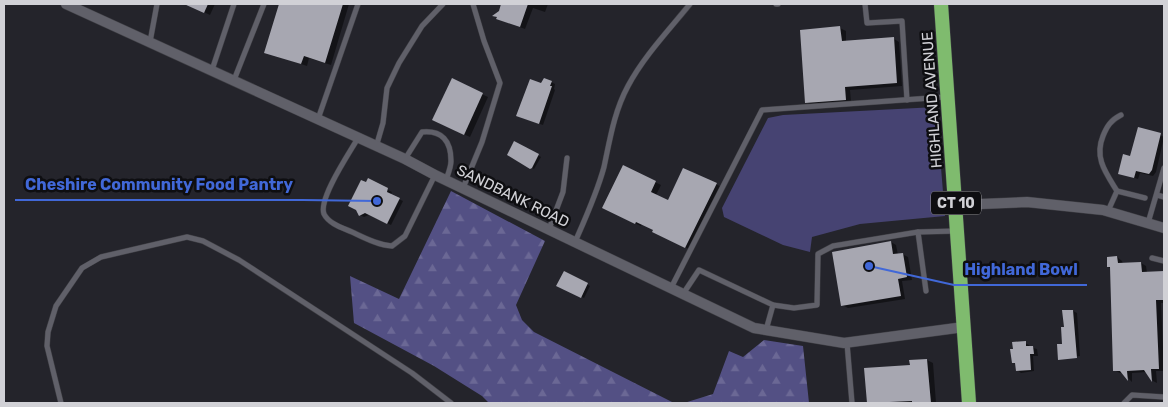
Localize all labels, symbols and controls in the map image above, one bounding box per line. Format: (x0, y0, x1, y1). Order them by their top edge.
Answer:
street label: HIGHLAND AVENUE (918, 31, 946, 169)
street label: SANDBANK ROAD (454, 161, 572, 231)
callout: Cheshire Community Food Pantry (15, 169, 303, 200)
text: Cheshire Community Food Pantry (25, 175, 293, 194)
road number: CT 10 (931, 192, 981, 214)
callout: Highland Bowl (954, 254, 1087, 285)
text: Highland Bowl (964, 260, 1078, 279)

